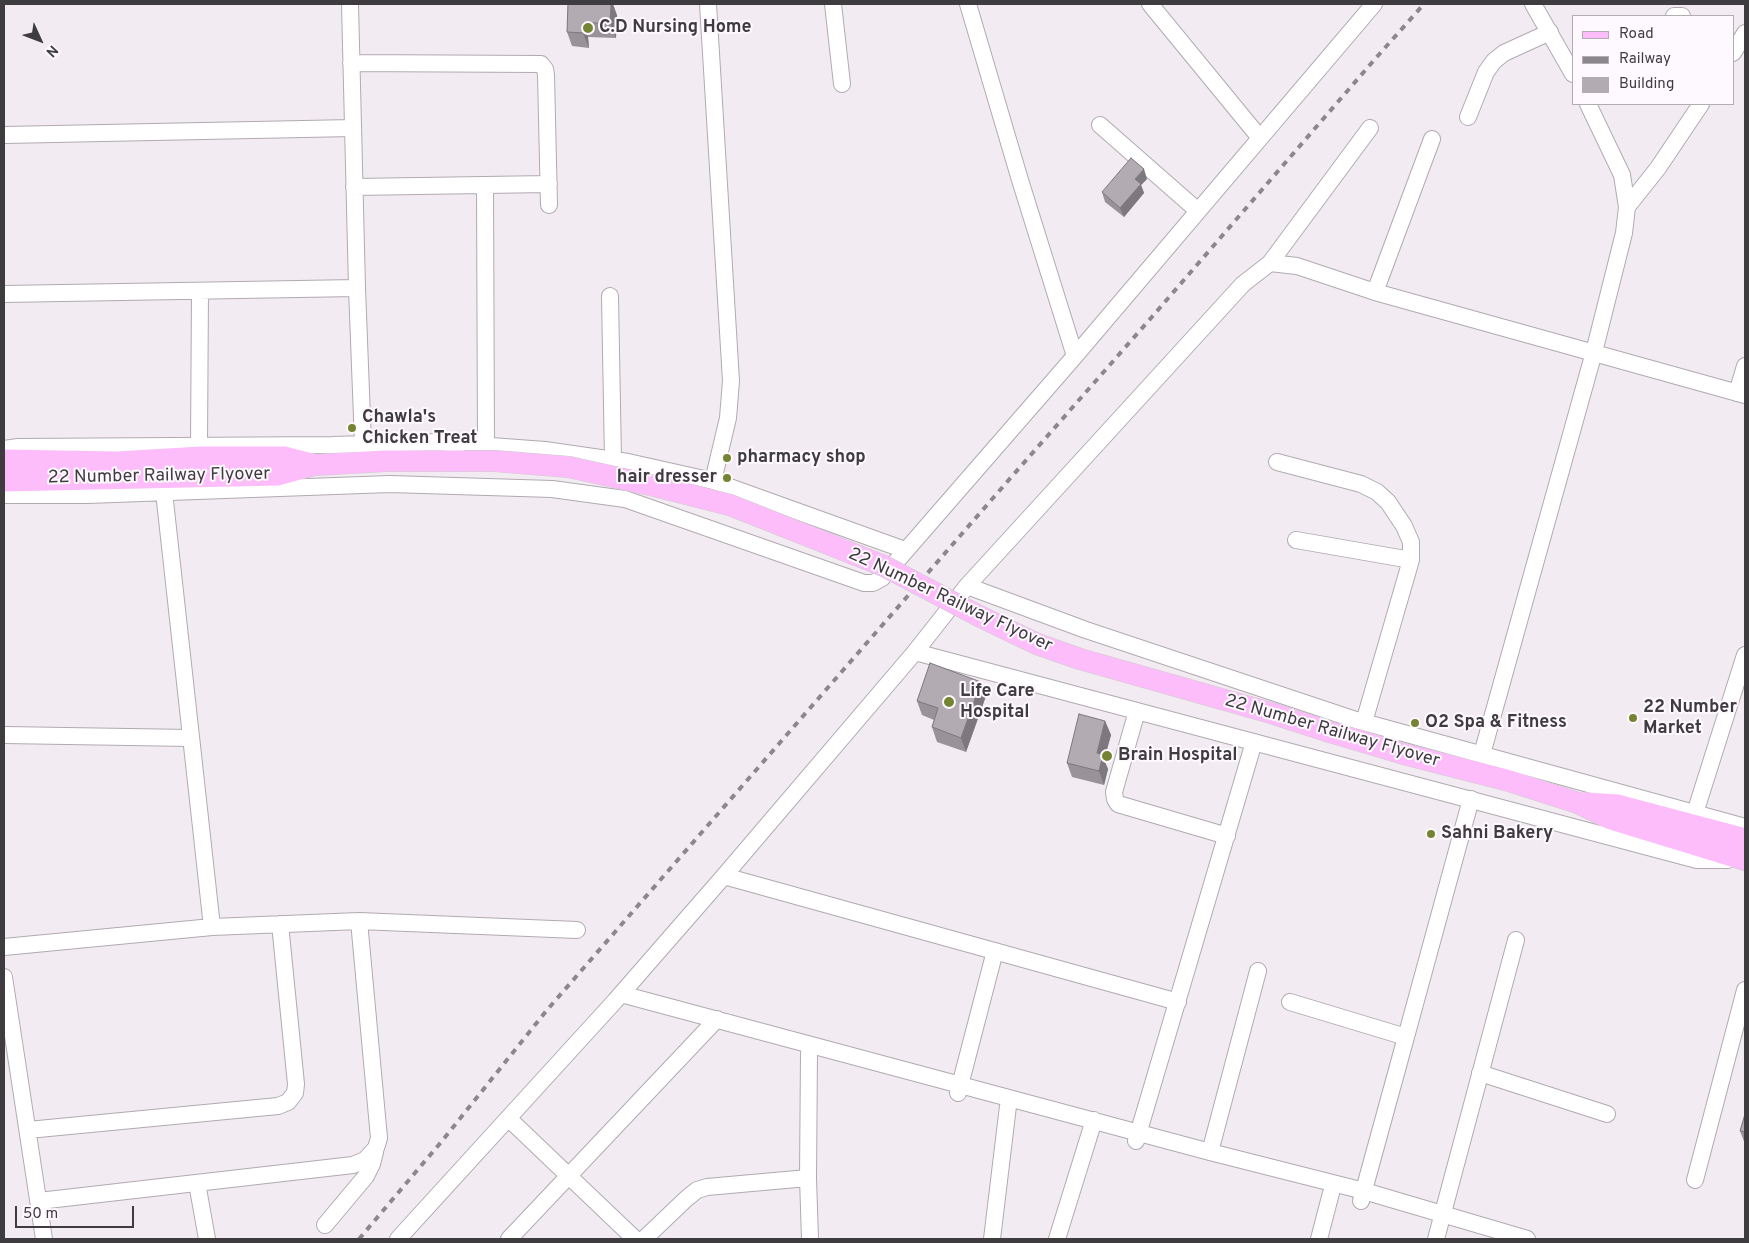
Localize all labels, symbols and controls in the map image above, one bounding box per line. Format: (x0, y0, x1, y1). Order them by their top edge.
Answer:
north arrow (15, 15, 65, 65)
legend (1572, 15, 1734, 105)
place label: C.D Nursing Home (599, 17, 752, 39)
marker: C.D Nursing Home (581, 21, 595, 35)
text: Road (1619, 25, 1654, 44)
text: N (42, 41, 61, 60)
text: Railway (1619, 50, 1671, 69)
text: Building (1619, 75, 1674, 94)
place label: Chawla's Chicken Treat (362, 407, 477, 449)
marker: Chawla's Chicken Treat (346, 422, 358, 434)
place label: pharmacy shop (737, 447, 866, 469)
marker: pharmacy shop (721, 452, 733, 464)
street label: 22 Number Railway Flyover (48, 464, 270, 490)
place label: hair dresser (617, 467, 717, 489)
marker: hair dresser (721, 472, 733, 484)
street label: 22 Number Railway Flyover (845, 544, 1055, 658)
place label: Life Care Hospital (960, 681, 1035, 724)
street label: 22 Number Railway Flyover (1222, 691, 1442, 773)
marker: Life Care Hospital (942, 695, 956, 709)
place label: 22 Number Market (1643, 697, 1737, 740)
place label: O2 Spa & Fitness (1425, 712, 1567, 734)
marker: 22 Number Market (1627, 712, 1639, 724)
marker: O2 Spa & Fitness (1409, 717, 1421, 729)
place label: Brain Hospital (1118, 745, 1238, 767)
marker: Brain Hospital (1100, 749, 1114, 763)
place label: Sahni Bakery (1441, 823, 1553, 845)
marker: Sahni Bakery (1425, 828, 1437, 840)
scale bar (18, 1196, 136, 1228)
text: 50 m (23, 1205, 58, 1224)

